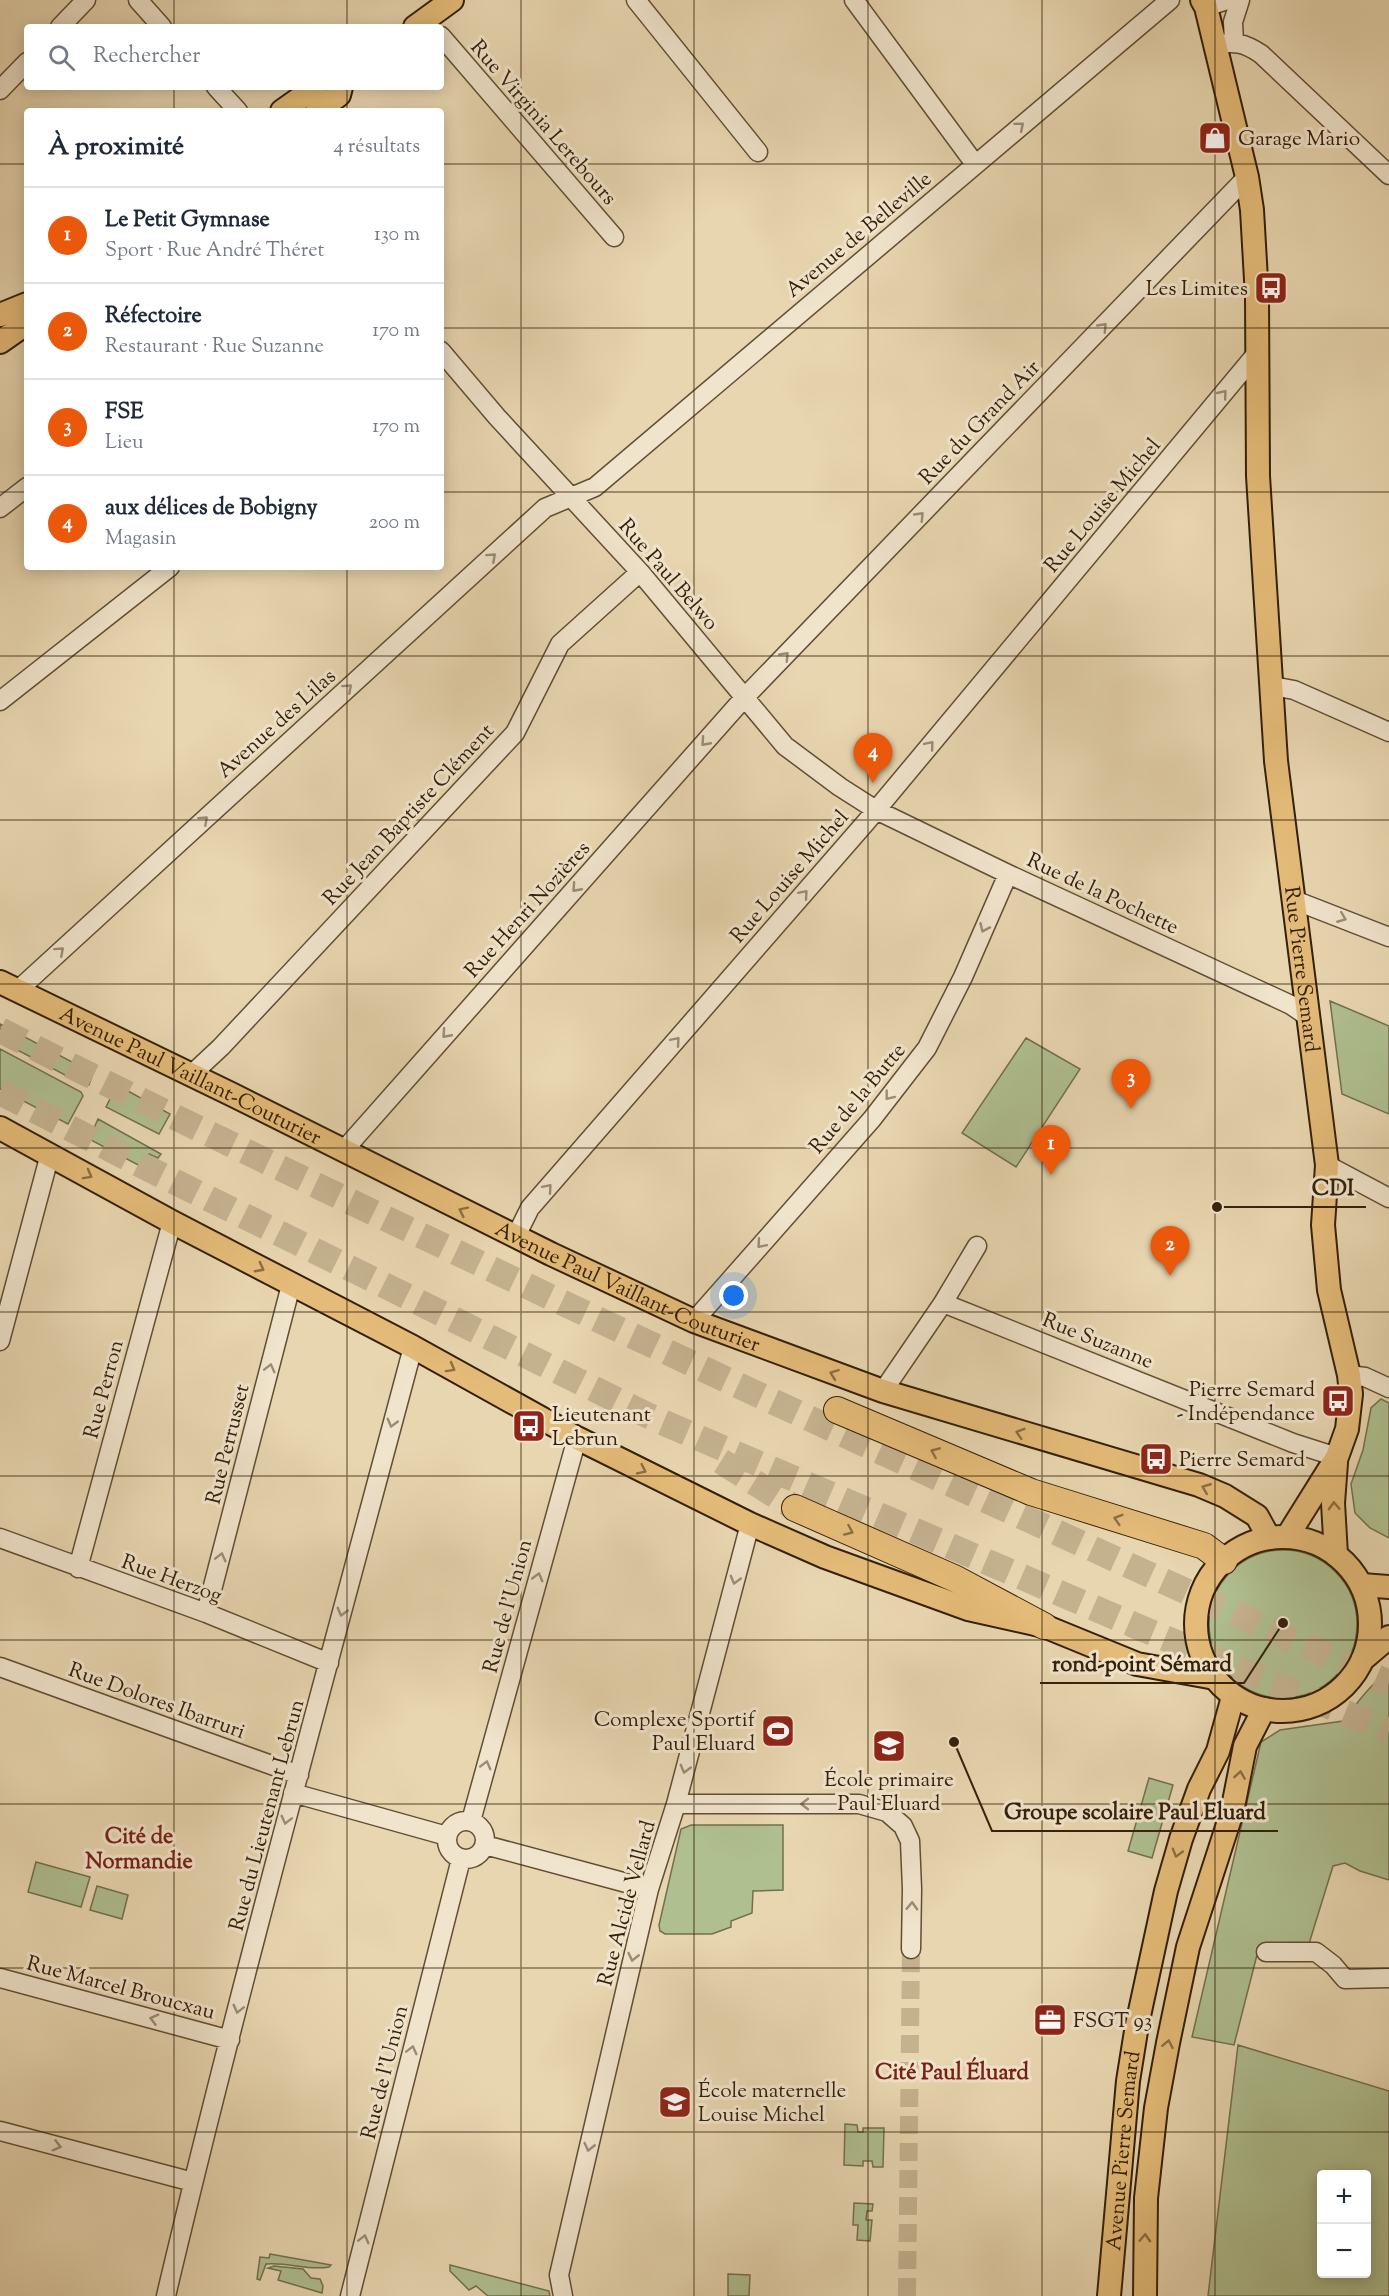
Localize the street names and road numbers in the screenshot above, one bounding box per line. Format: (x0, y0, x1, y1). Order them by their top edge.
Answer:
street label: Rue Virginia Lerebours (462, 34, 623, 212)
street label: Avenue de Belleville (780, 165, 939, 306)
street label: Rue du Grand Air (913, 354, 1048, 492)
street label: Rue Louise Michel (1038, 432, 1169, 580)
street label: Rue Paul Belwo (610, 513, 725, 638)
street label: Avenue des Lilas (211, 663, 344, 786)
street label: Rue Jean Baptiste Clément (317, 718, 502, 913)
street label: Rue Louise Michel (724, 804, 857, 950)
street label: Rue Henri Nozières (459, 835, 598, 985)
street label: Rue de la Pochette (1021, 846, 1183, 943)
street label: Rue Pierre Semard (1275, 885, 1326, 1054)
street label: Avenue Paul Vaillant-Couturier (54, 1000, 326, 1154)
street label: Rue de la Butte (803, 1037, 914, 1161)
street label: Avenue Paul Vaillant-Couturier (489, 1215, 764, 1361)
street label: Rue Suzanne (1037, 1306, 1157, 1378)
street label: Rue Perron (77, 1337, 133, 1442)
street label: Rue Perrusset (200, 1381, 258, 1508)
street label: Rue de l'Union (477, 1536, 541, 1677)
street label: Rue Herzog (117, 1548, 226, 1612)
street label: Rue Dolores Ibarruri (64, 1656, 249, 1748)
street label: Rue du Lieutenant Lebrun (223, 1696, 313, 1935)
street label: Rue Alcide Vellard (591, 1817, 664, 1990)
street label: Rue Marcel Broucxau (23, 1949, 218, 2029)
street label: Rue de l'Union (355, 2002, 417, 2143)
street label: Avenue Pierre Semard (1100, 2049, 1150, 2252)

